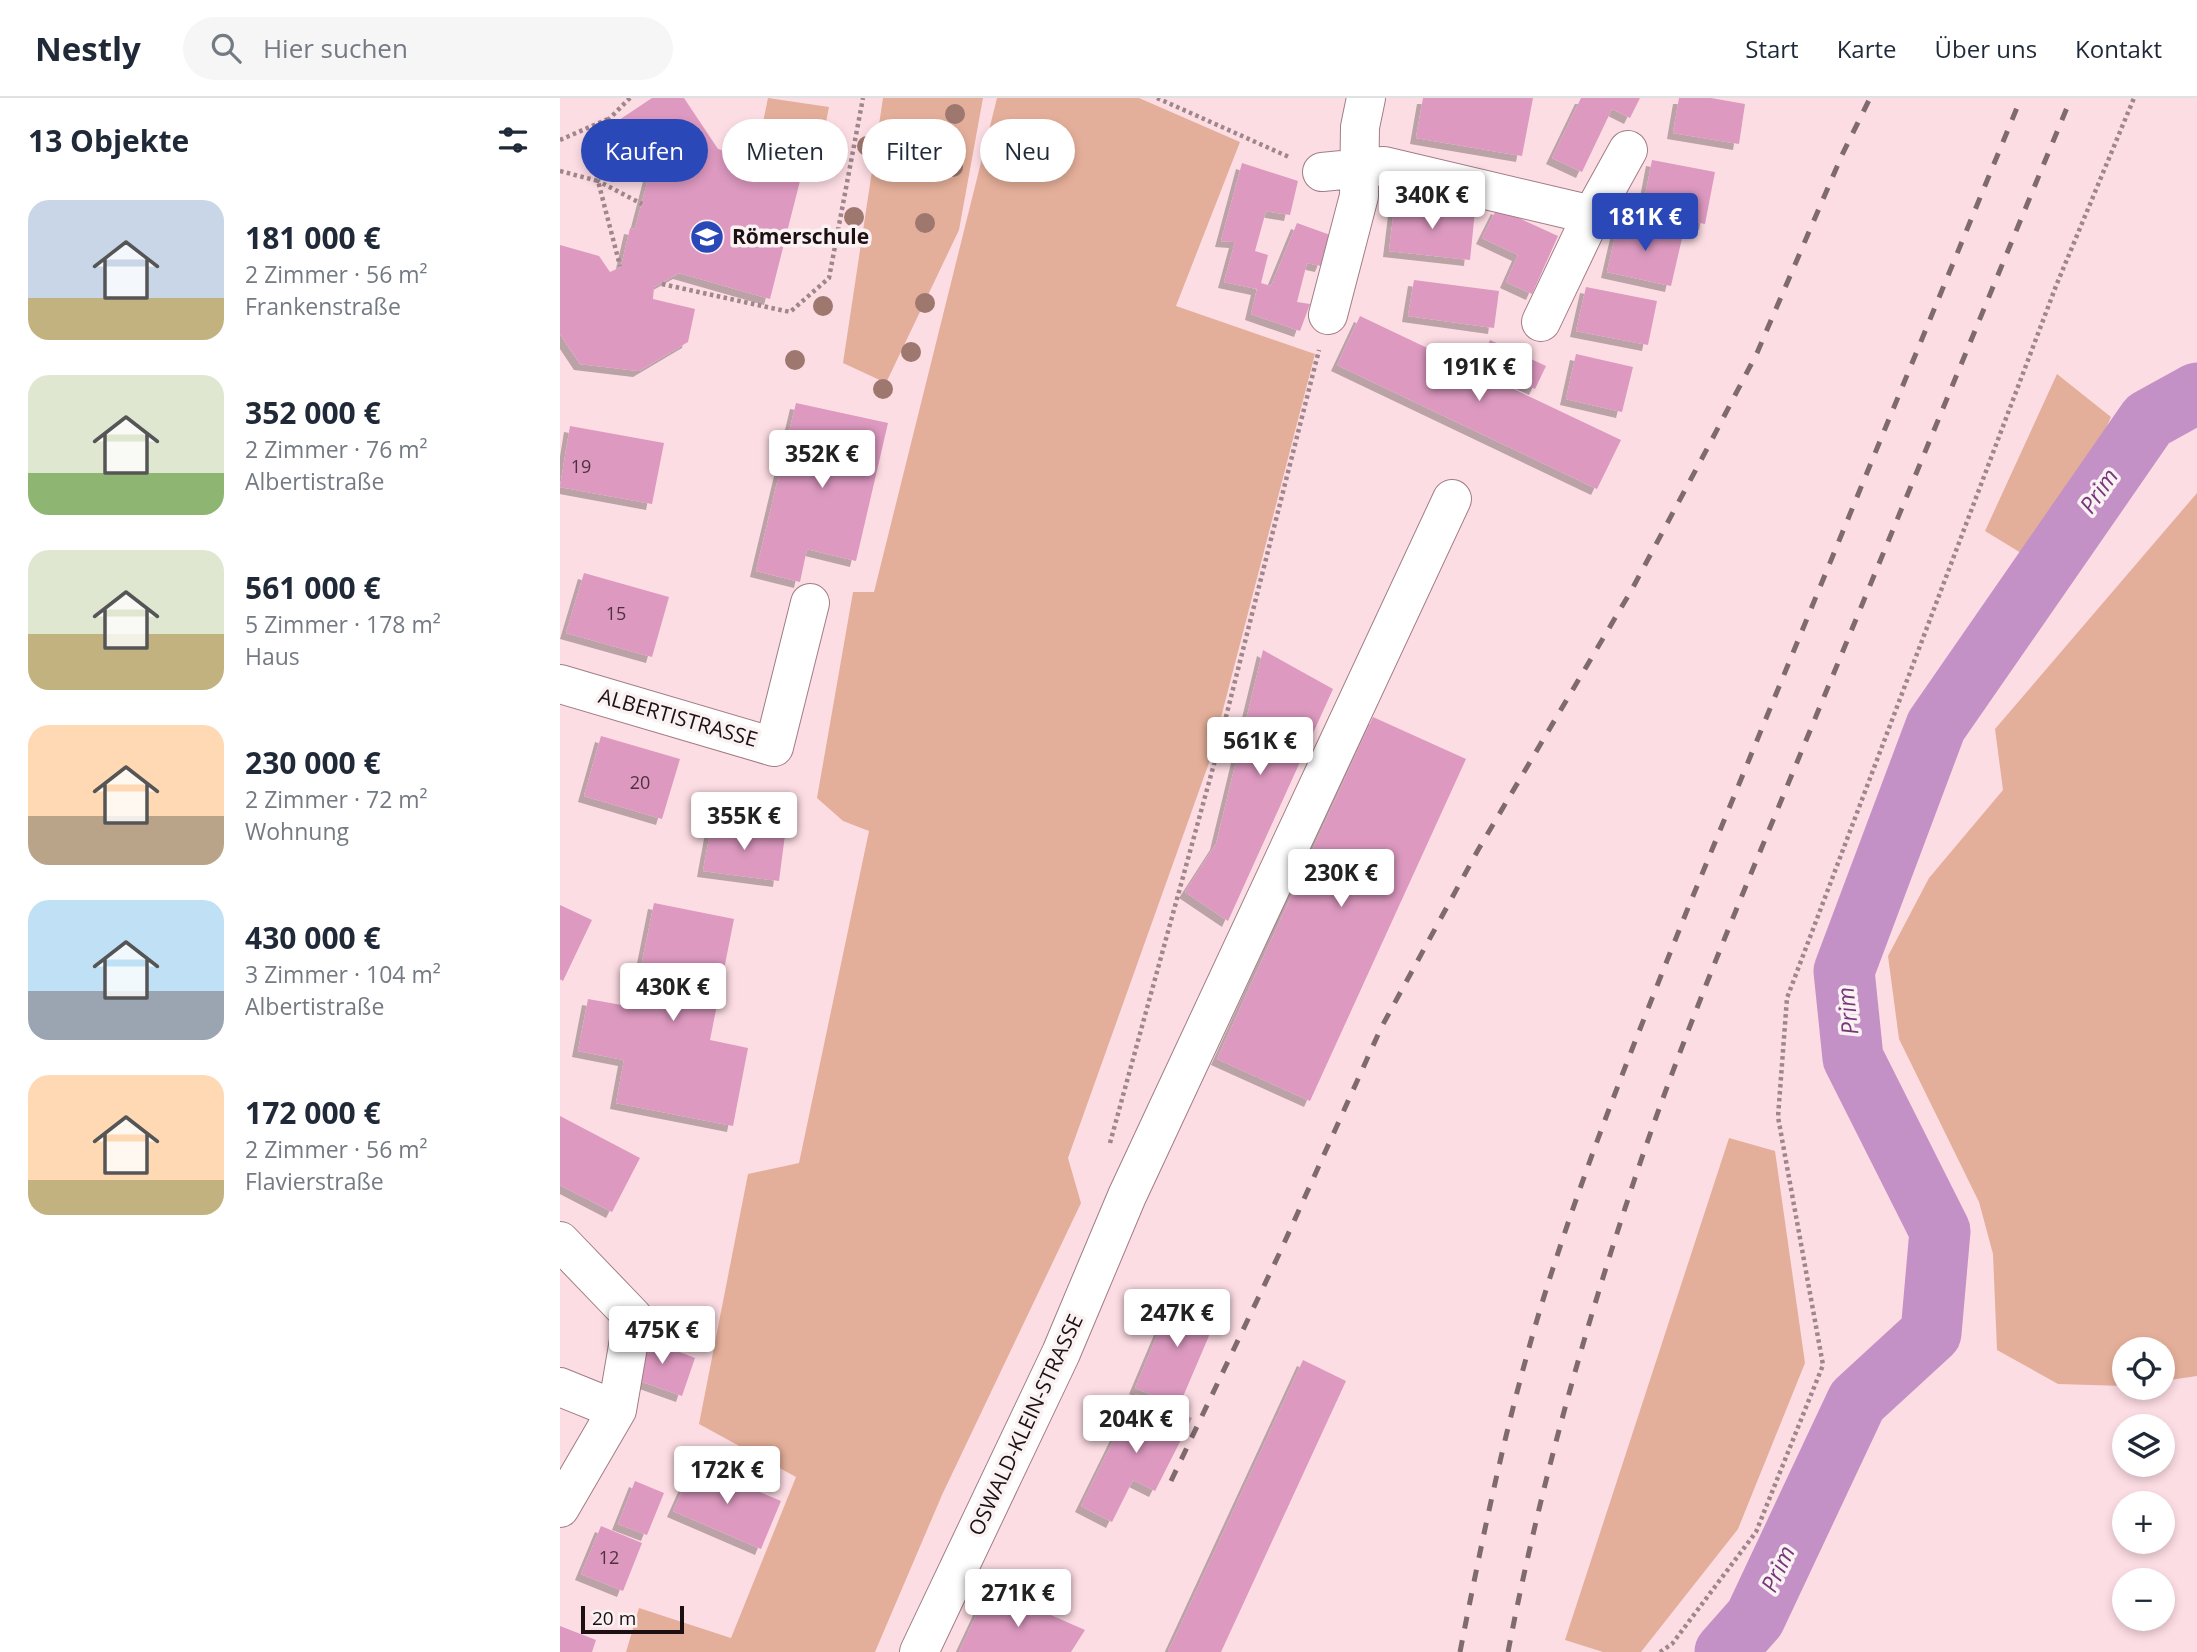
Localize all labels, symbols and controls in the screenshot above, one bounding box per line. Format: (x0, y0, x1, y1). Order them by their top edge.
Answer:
search box (183, 17, 673, 80)
text: Nestly (35, 26, 141, 71)
icon: search (207, 29, 245, 67)
text: Hier suchen (263, 30, 408, 66)
text: Start (1745, 32, 1799, 65)
text: Karte (1837, 32, 1897, 65)
text: Über uns (1935, 32, 2037, 65)
text: Kontakt (2075, 32, 2162, 65)
chip: Kaufen (581, 119, 708, 182)
chip: Mieten (722, 119, 848, 182)
chip: Filter (862, 119, 966, 182)
chip: Neu (980, 119, 1075, 182)
text: 13 Objekte (28, 120, 189, 161)
icon: filters (494, 121, 532, 159)
pin: 340K € (1375, 172, 1489, 231)
text: 340K € (1395, 178, 1469, 210)
pin: 181K € (1588, 194, 1702, 253)
text: 181K € (1608, 200, 1682, 232)
text: 181 000 € (245, 217, 381, 258)
school or university icon: Römerschule (688, 218, 726, 256)
place label: Römerschule (732, 222, 869, 250)
icon: home (84, 228, 168, 312)
text: 2 Zimmer · 56 m² (245, 258, 428, 290)
text: Frankenstraße (245, 290, 401, 322)
pin: 191K € (1422, 344, 1536, 403)
text: 191K € (1442, 350, 1516, 382)
text: 352 000 € (245, 392, 381, 433)
icon: home (84, 403, 168, 487)
pin: 352K € (765, 430, 879, 490)
text: 2 Zimmer · 76 m² (245, 433, 428, 465)
text: 352K € (785, 437, 859, 469)
house number: 19 (571, 454, 591, 478)
water label: Prim (2071, 462, 2125, 519)
text: Albertistraße (245, 465, 384, 497)
text: 561 000 € (245, 567, 381, 608)
icon: home (84, 578, 168, 662)
house number: 15 (606, 601, 626, 625)
text: 5 Zimmer · 178 m² (245, 608, 441, 640)
text: Haus (245, 640, 300, 672)
street label: ALBERTISTRASSE (596, 681, 761, 753)
pin: 561K € (1203, 718, 1317, 777)
text: 561K € (1223, 724, 1297, 756)
text: 230 000 € (245, 742, 381, 783)
icon: home (84, 753, 168, 837)
house number: 20 (630, 770, 650, 794)
text: 2 Zimmer · 72 m² (245, 783, 428, 815)
pin: 355K € (687, 792, 801, 852)
text: 355K € (707, 799, 781, 831)
text: Wohnung (245, 815, 349, 847)
pin: 230K € (1284, 850, 1398, 909)
text: 230K € (1304, 856, 1378, 888)
text: 430 000 € (245, 917, 381, 958)
icon: home (84, 928, 168, 1012)
text: 3 Zimmer · 104 m² (245, 958, 441, 990)
pin: 430K € (616, 964, 730, 1023)
text: 430K € (636, 970, 710, 1002)
water label: Prim (1829, 986, 1865, 1037)
text: Albertistraße (245, 990, 384, 1022)
text: 172 000 € (245, 1092, 381, 1133)
icon: home (84, 1103, 168, 1187)
text: 2 Zimmer · 56 m² (245, 1133, 428, 1165)
text: Flavierstraße (245, 1165, 384, 1197)
pin: 247K € (1120, 1290, 1234, 1349)
text: 247K € (1140, 1296, 1214, 1328)
pin: 475K € (605, 1306, 719, 1366)
street label: OSWALD-KLEIN-STRASSE (961, 1309, 1089, 1540)
text: 475K € (625, 1313, 699, 1345)
map controls (2112, 1337, 2175, 1631)
button: locate (2112, 1337, 2175, 1400)
pin: 204K € (1079, 1396, 1193, 1455)
text: 204K € (1099, 1402, 1173, 1434)
button: layers (2112, 1414, 2175, 1477)
pin: 172K € (670, 1446, 784, 1506)
text: 172K € (690, 1453, 764, 1485)
button: + (2112, 1491, 2175, 1554)
water label: Prim (1752, 1540, 1802, 1597)
house number: 12 (599, 1545, 619, 1569)
button: − (2112, 1568, 2175, 1631)
pin: 271K € (961, 1570, 1075, 1629)
text: 271K € (981, 1576, 1055, 1608)
scale bar (581, 1603, 684, 1635)
text: 20 m (592, 1605, 636, 1631)

